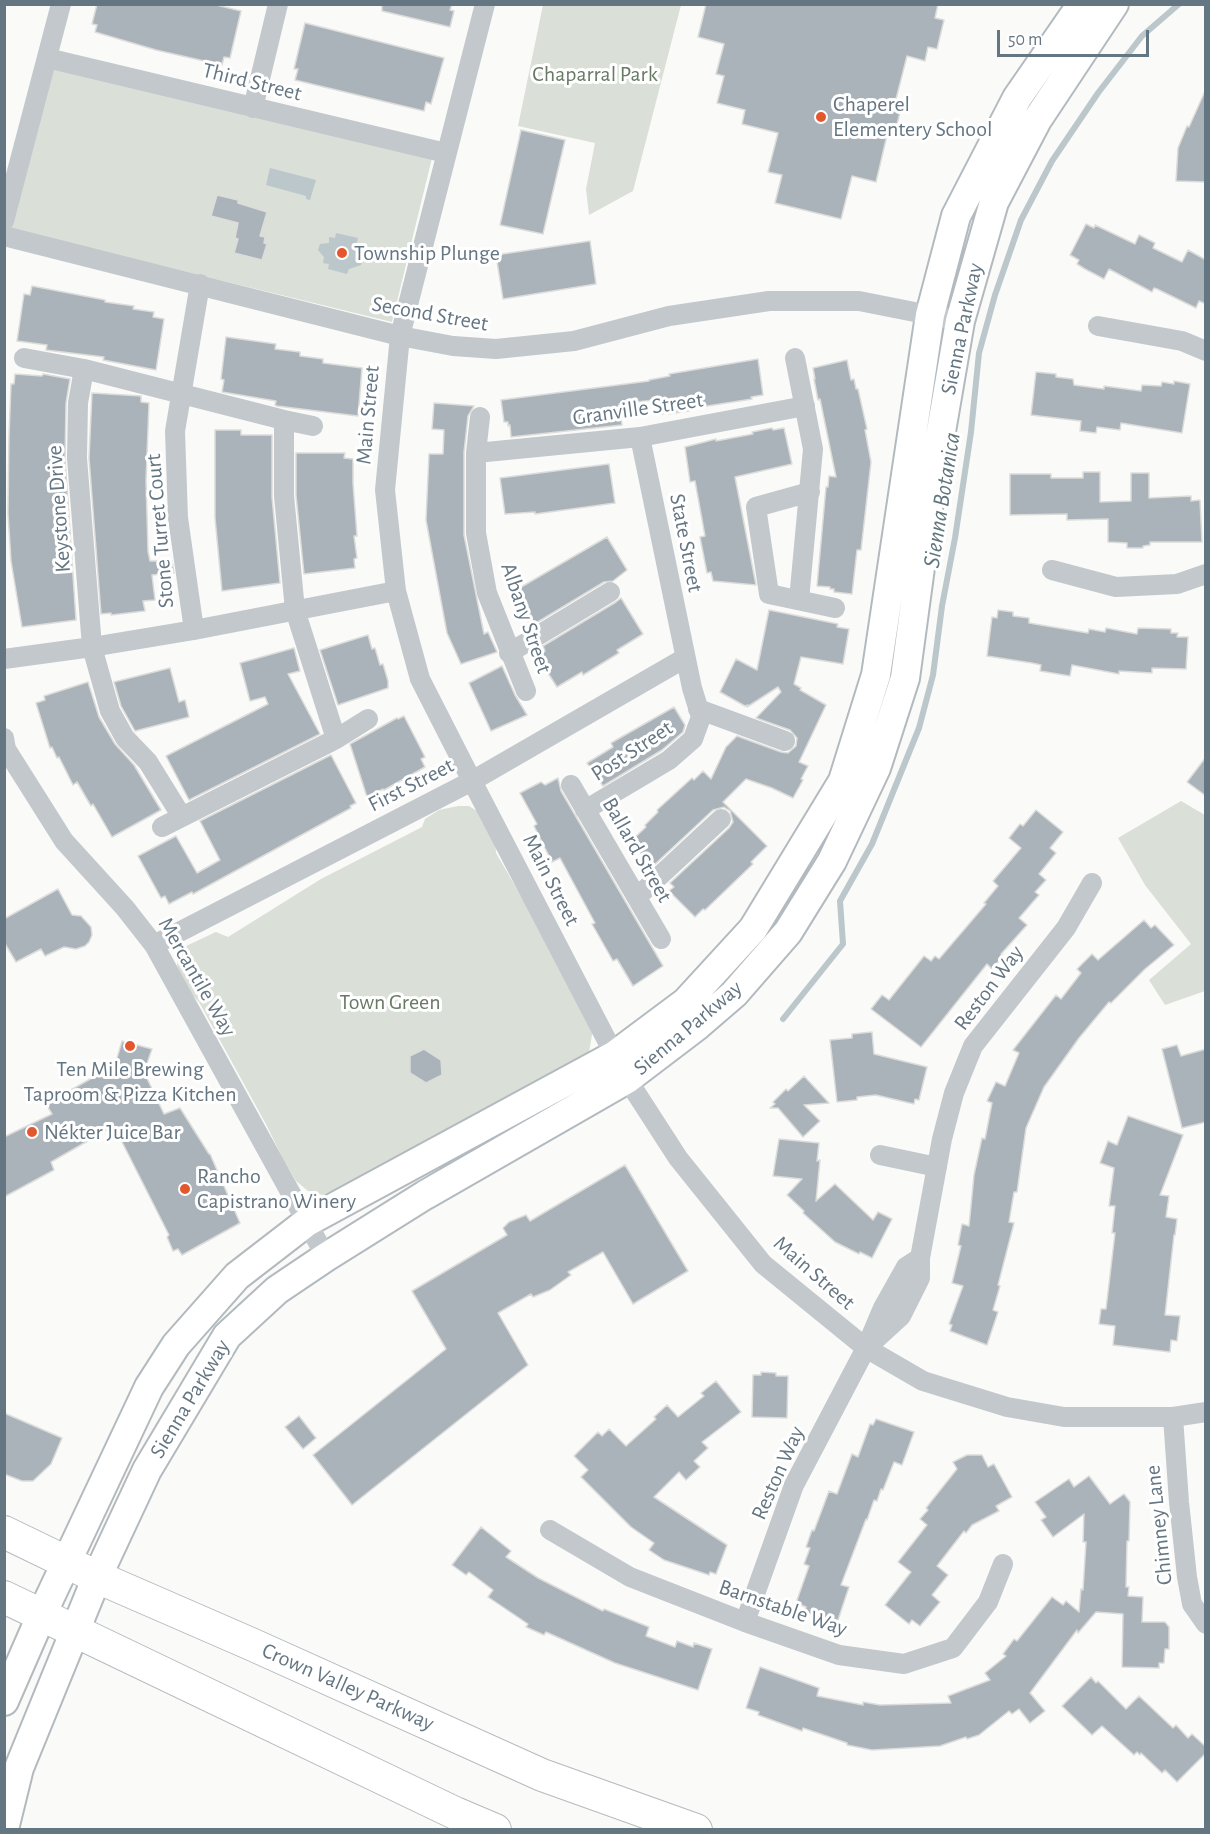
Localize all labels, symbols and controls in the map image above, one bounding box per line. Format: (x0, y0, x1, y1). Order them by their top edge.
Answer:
scale bar (1000, 18, 1152, 56)
text: 50 m (1008, 31, 1042, 49)
street label: Third Street (200, 57, 304, 107)
park label: Chaparral Park (532, 61, 658, 87)
place label: Chaperel Elementery School (833, 91, 992, 142)
marker: Chaperel Elementery School (814, 110, 828, 124)
place label: Township Plunge (354, 240, 500, 266)
marker: Township Plunge (335, 246, 349, 260)
street label: Sienna Parkway (935, 261, 989, 397)
street label: Second Street (370, 291, 490, 337)
street label: Main Street (351, 364, 385, 466)
street label: Granville Street (571, 387, 705, 431)
water label: Sienna Botanica (917, 430, 967, 570)
street label: Keystone Drive (41, 445, 77, 573)
street label: Stone Turret Court (140, 453, 180, 609)
street label: State Street (664, 491, 708, 595)
street label: Albany Street (495, 559, 557, 677)
street label: Post Street (586, 715, 678, 787)
street label: First Street (364, 752, 458, 818)
street label: Ballard Street (596, 793, 678, 907)
street label: Main Street (517, 830, 585, 930)
street label: Mercantile Way (152, 913, 242, 1041)
street label: Reston Way (948, 940, 1030, 1036)
street label: Sienna Parkway (628, 975, 748, 1081)
park label: Town Green (339, 989, 441, 1015)
marker: Ten Mile Brewing Taproom & Pizza Kitchen (123, 1039, 137, 1053)
place label: Ten Mile Brewing Taproom & Pizza Kitchen (23, 1056, 237, 1108)
place label: Nékter Juice Bar (44, 1119, 181, 1145)
marker: Nékter Juice Bar (25, 1125, 39, 1139)
place label: Rancho Capistrano Winery (197, 1163, 356, 1214)
marker: Rancho Capistrano Winery (178, 1182, 192, 1196)
street label: Main Street (768, 1230, 860, 1316)
street label: Sienna Parkway (144, 1335, 236, 1463)
street label: Reston Way (746, 1422, 810, 1524)
street label: Chimney Lane (1140, 1464, 1178, 1586)
street label: Barnstable Way (715, 1574, 851, 1642)
street label: Crown Valley Parkway (258, 1637, 438, 1737)

